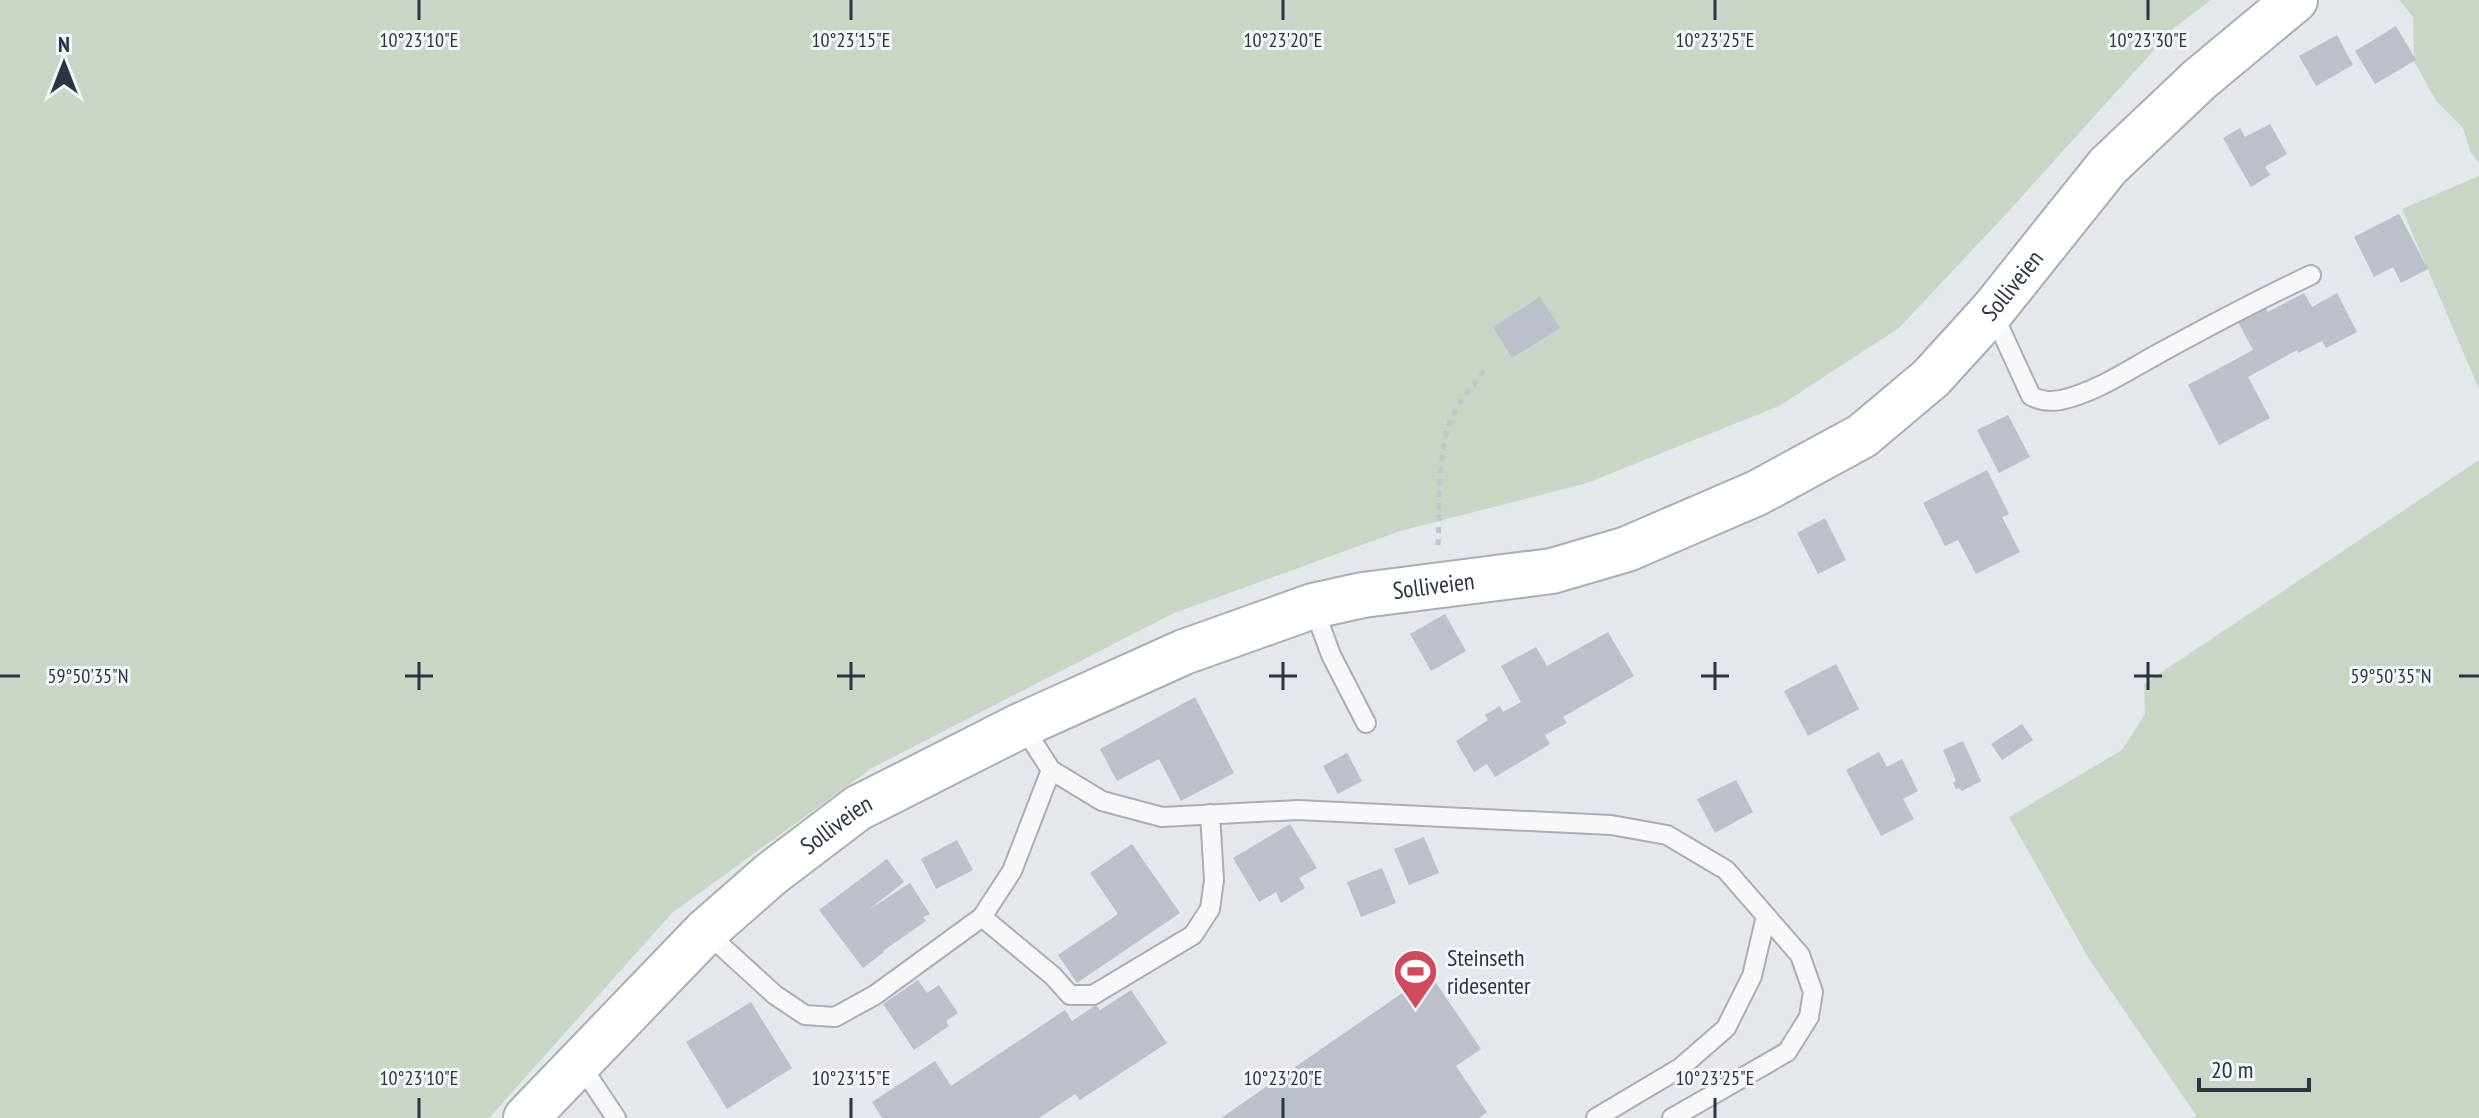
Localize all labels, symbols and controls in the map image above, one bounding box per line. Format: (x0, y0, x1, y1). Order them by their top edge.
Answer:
north arrow (24, 24, 104, 104)
text: 10°23'10"E (380, 27, 458, 53)
text: 10°23'15"E (812, 27, 890, 53)
text: 10°23'20"E (1244, 27, 1322, 53)
text: 10°23'25"E (1676, 27, 1754, 53)
text: 10°23'30"E (2109, 27, 2187, 53)
text: N (58, 30, 70, 58)
street label: Solliveien (1975, 243, 2050, 327)
street label: Solliveien (1391, 565, 1476, 606)
text: 59°50'35"N (48, 663, 128, 689)
text: 59°50'35"N (2351, 663, 2431, 689)
street label: Solliveien (794, 788, 877, 861)
place label: Steinseth ridesenter (1447, 942, 1531, 1001)
sports icon: Steinseth ridesenter (1392, 948, 1440, 1011)
scale bar (2199, 1042, 2309, 1092)
text: 20 m (2211, 1054, 2253, 1085)
text: 10°23'10"E (380, 1065, 458, 1091)
text: 10°23'15"E (812, 1065, 890, 1091)
text: 10°23'20"E (1244, 1065, 1322, 1091)
text: 10°23'25"E (1676, 1065, 1754, 1091)

